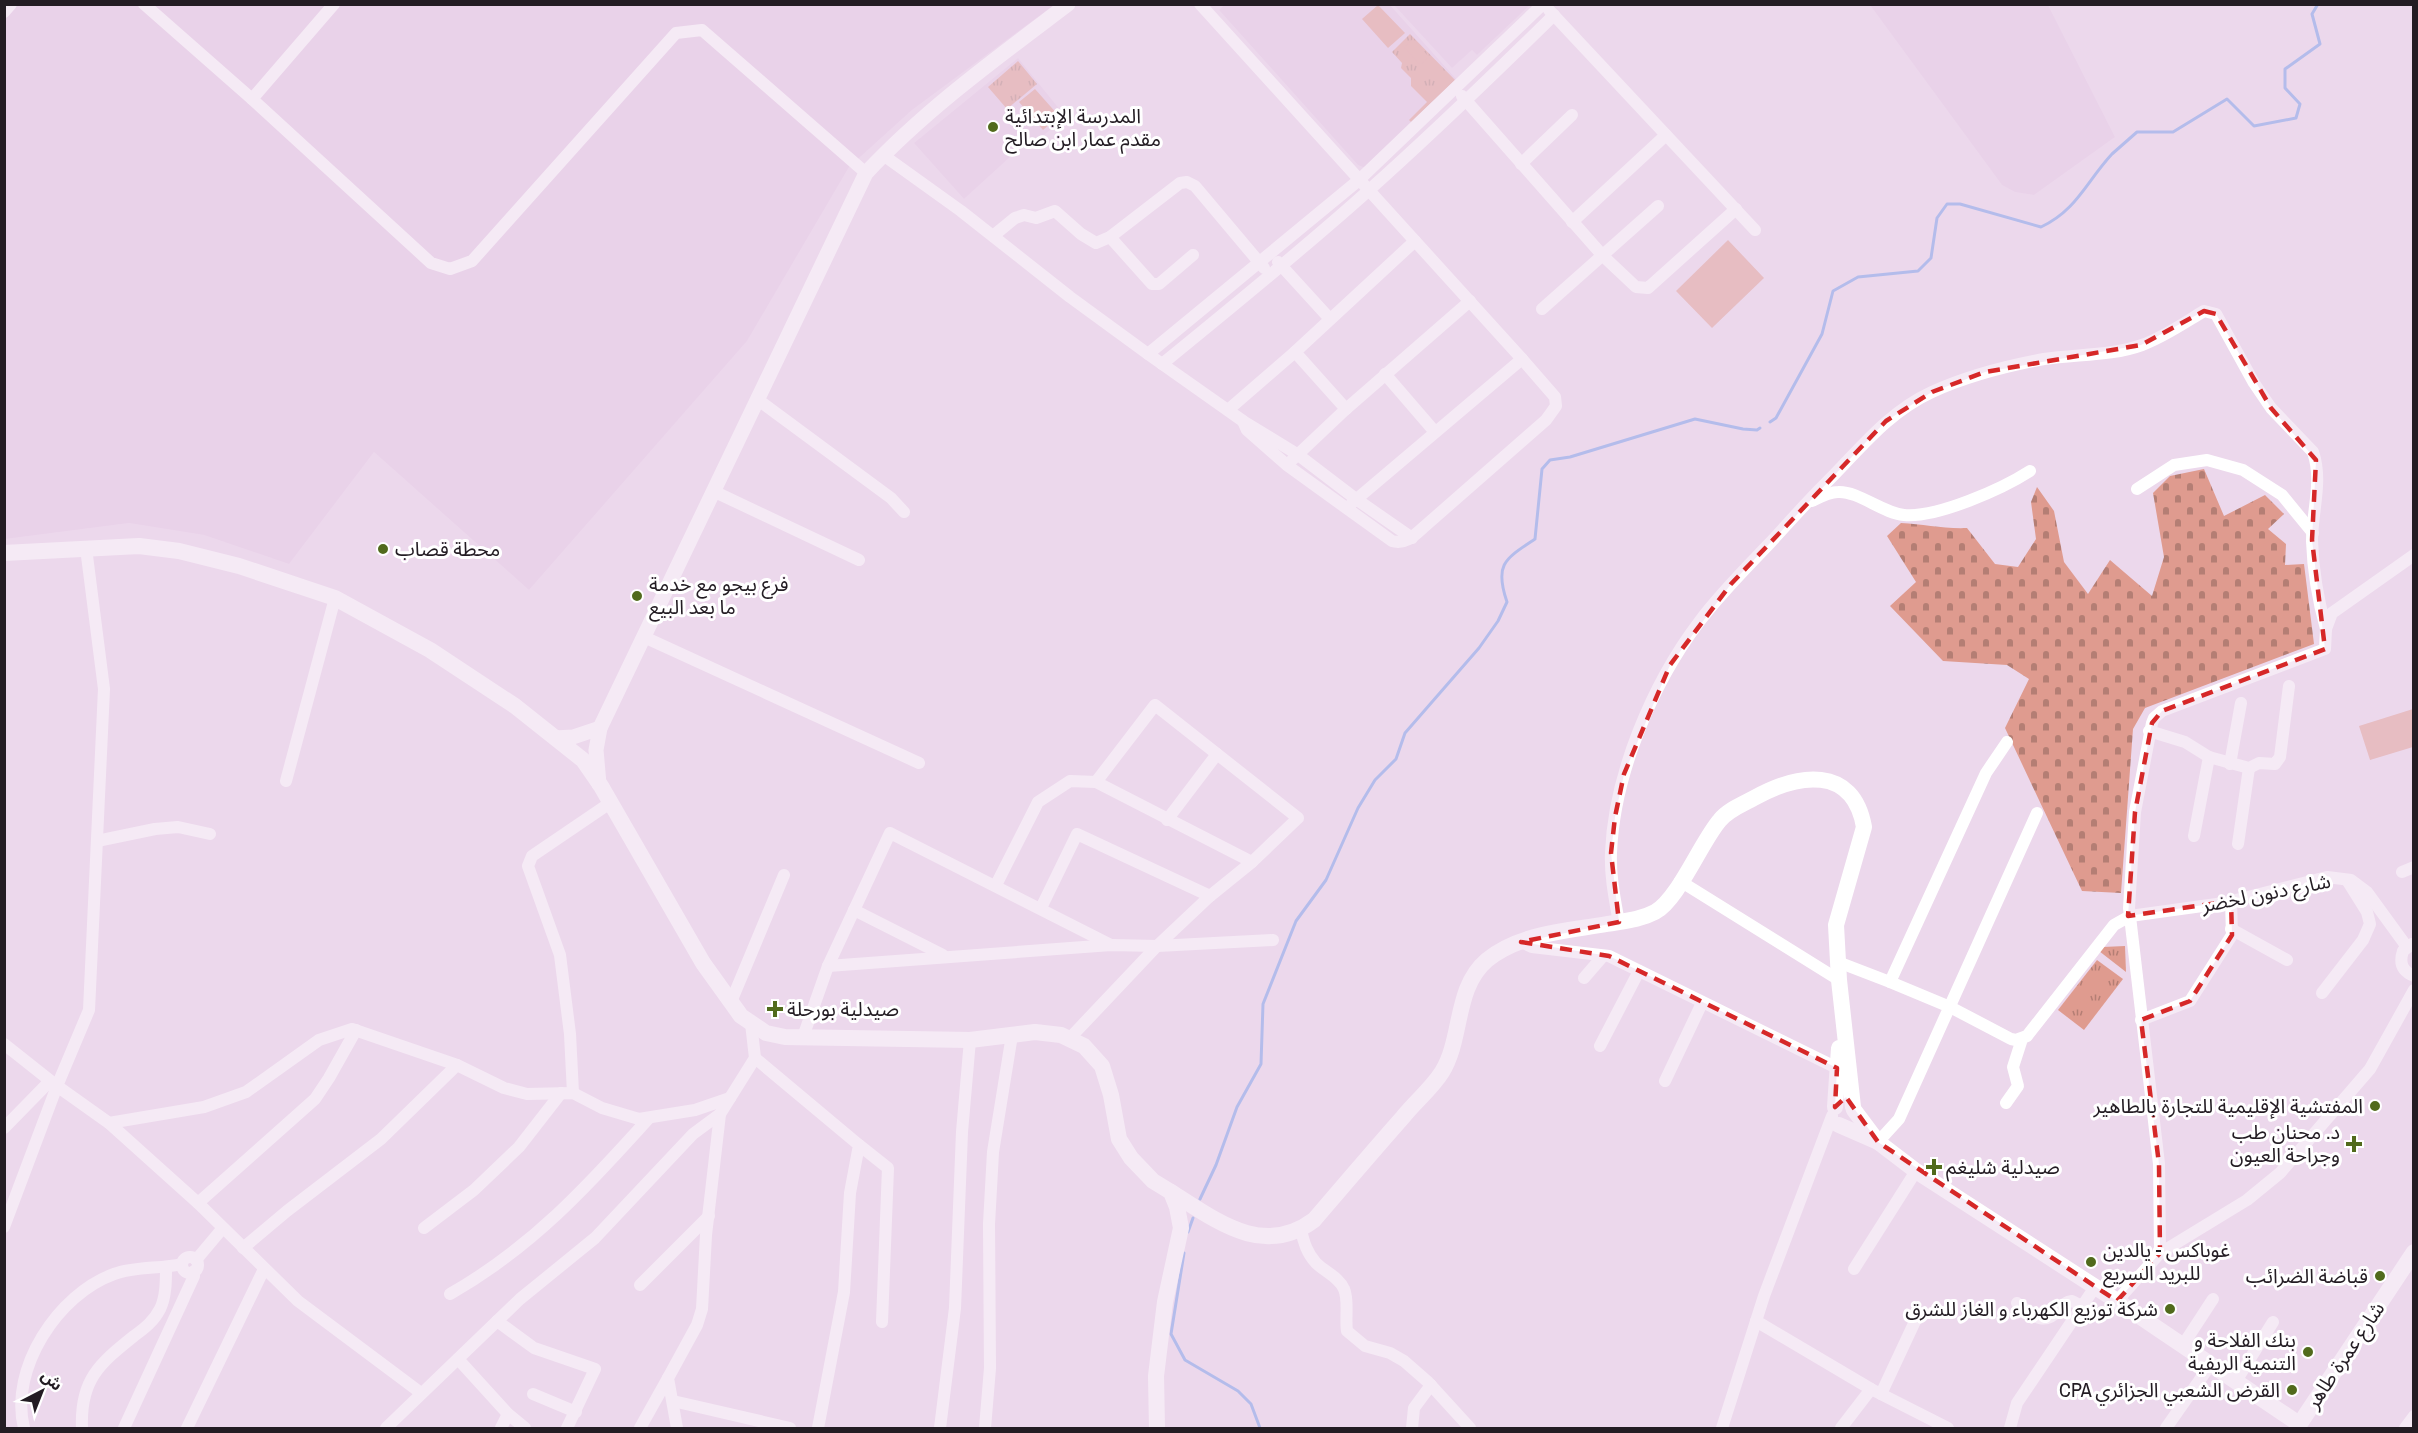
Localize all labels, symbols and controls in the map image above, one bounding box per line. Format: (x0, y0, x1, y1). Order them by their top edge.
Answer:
place label: المدرسة الإبتدائية مقدم عمار ابن صالح (1005, 102, 1161, 154)
marker: المدرسة الإبتدائية مقدم عمار ابن صالح (986, 120, 1000, 134)
place label: محطة قصاب (395, 535, 500, 562)
marker: محطة قصاب (376, 542, 390, 556)
place label: فرع بيجو مع خدمة ما بعد البيع (649, 570, 789, 622)
marker: فرع بيجو مع خدمة ما بعد البيع (630, 589, 644, 603)
street label: شارع دنون لخضر (2198, 867, 2333, 920)
place label: صيدلية بورحلة (787, 995, 899, 1022)
marker: صيدلية بورحلة (768, 1002, 782, 1016)
place label: المفتشية الإقليمية للتجارة بالطاهير (2093, 1092, 2363, 1119)
marker: المفتشية الإقليمية للتجارة بالطاهير (2368, 1099, 2382, 1113)
place label: د. محنان طب وجراحة العيون (2230, 1118, 2340, 1168)
marker: د. محنان طب وجراحة العيون (2345, 1135, 2363, 1153)
place label: صيدلية شليغم (1946, 1153, 2060, 1182)
marker: صيدلية شليغم (1927, 1160, 1941, 1174)
place label: غوباكس - يالدين للبريد السريع (2103, 1236, 2230, 1288)
marker: غوباكس - يالدين للبريد السريع (2084, 1255, 2098, 1269)
place label: قباضة الضرائب (2246, 1262, 2368, 1289)
marker: قباضة الضرائب (2373, 1269, 2387, 1283)
place label: شركة توزيع الكهرباء و الغاز للشرق (1905, 1295, 2158, 1324)
street label: شارع عمرة طاهر (2298, 1296, 2392, 1415)
marker: شركة توزيع الكهرباء و الغاز للشرق (2163, 1302, 2177, 1316)
place label: بنك الفلاحة و التنمية الريفية (2188, 1326, 2296, 1376)
marker: بنك الفلاحة و التنمية الريفية (2301, 1345, 2315, 1359)
north arrow (12, 1361, 72, 1421)
text: ش (37, 1364, 68, 1395)
place label: CPA القرض الشعبي الجزائري (2059, 1376, 2280, 1406)
marker: CPA القرض الشعبي الجزائري (2285, 1383, 2299, 1397)

